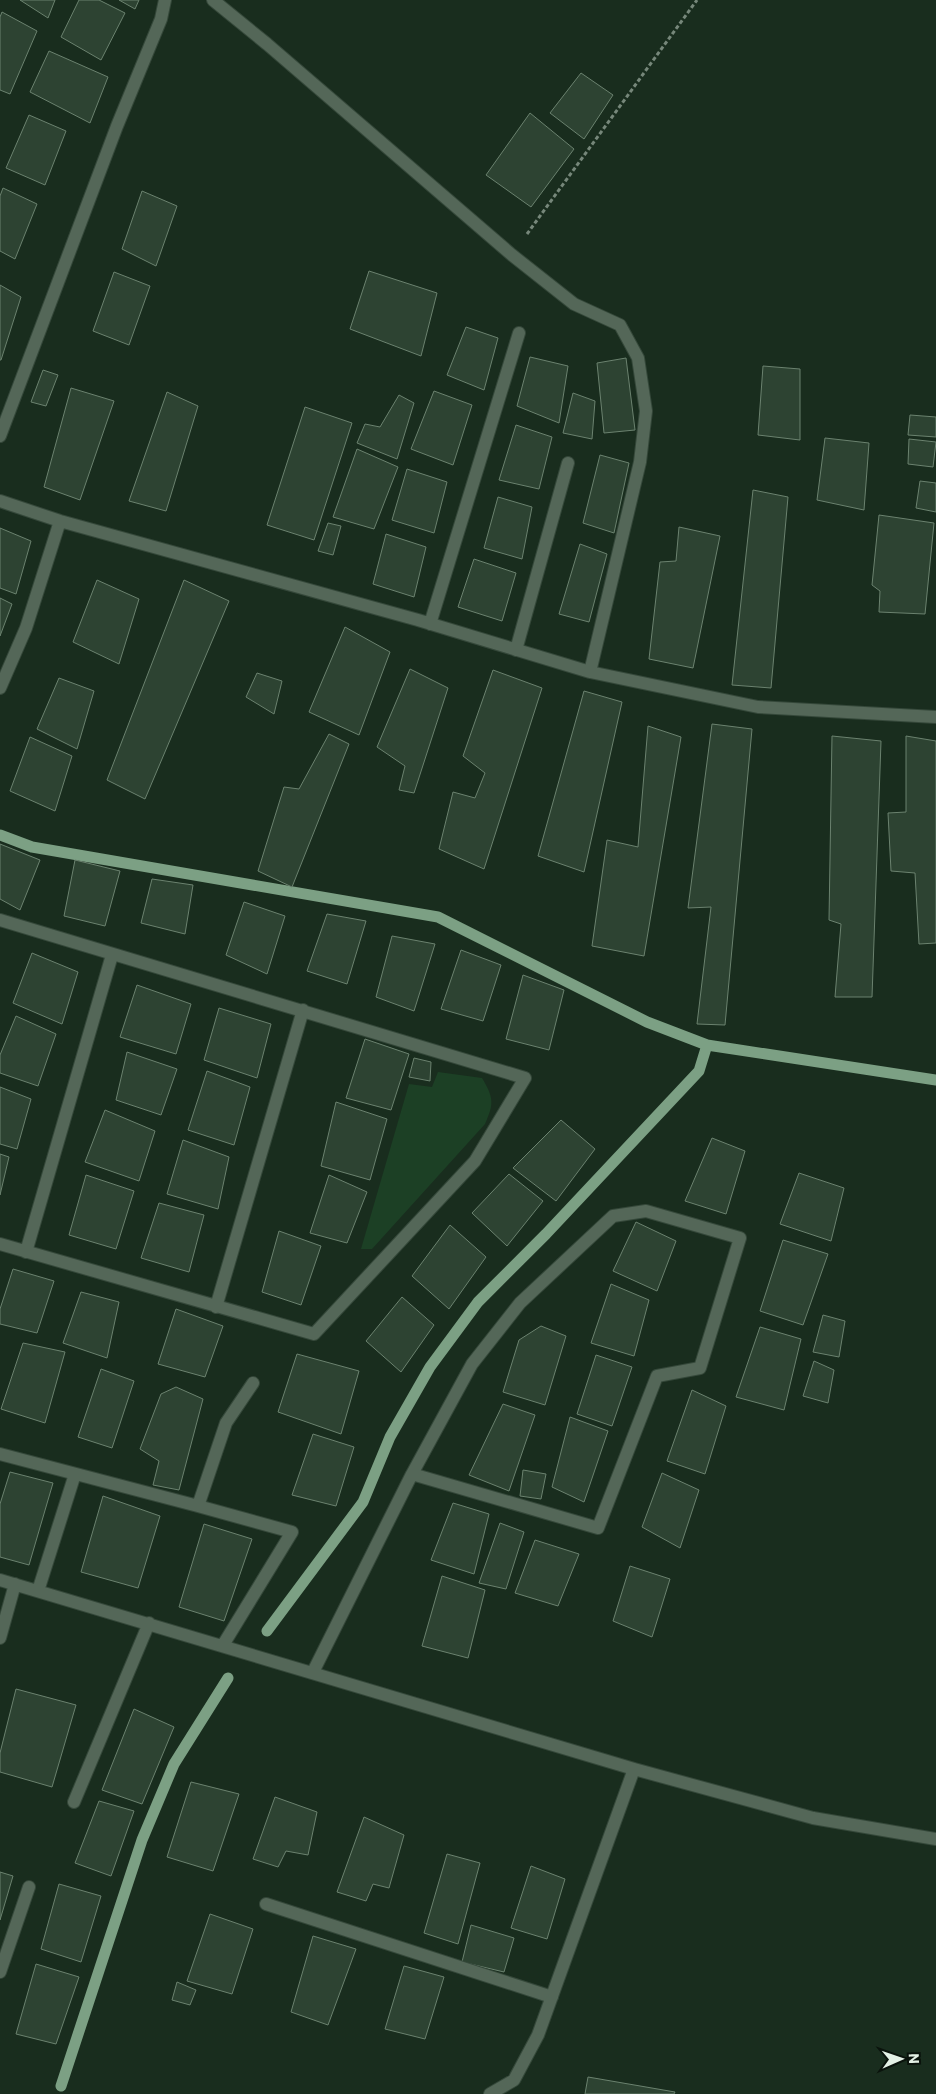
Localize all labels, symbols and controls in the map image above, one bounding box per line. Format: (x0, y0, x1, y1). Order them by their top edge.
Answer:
north arrow (876, 2034, 926, 2084)
text: N (906, 2053, 923, 2064)

